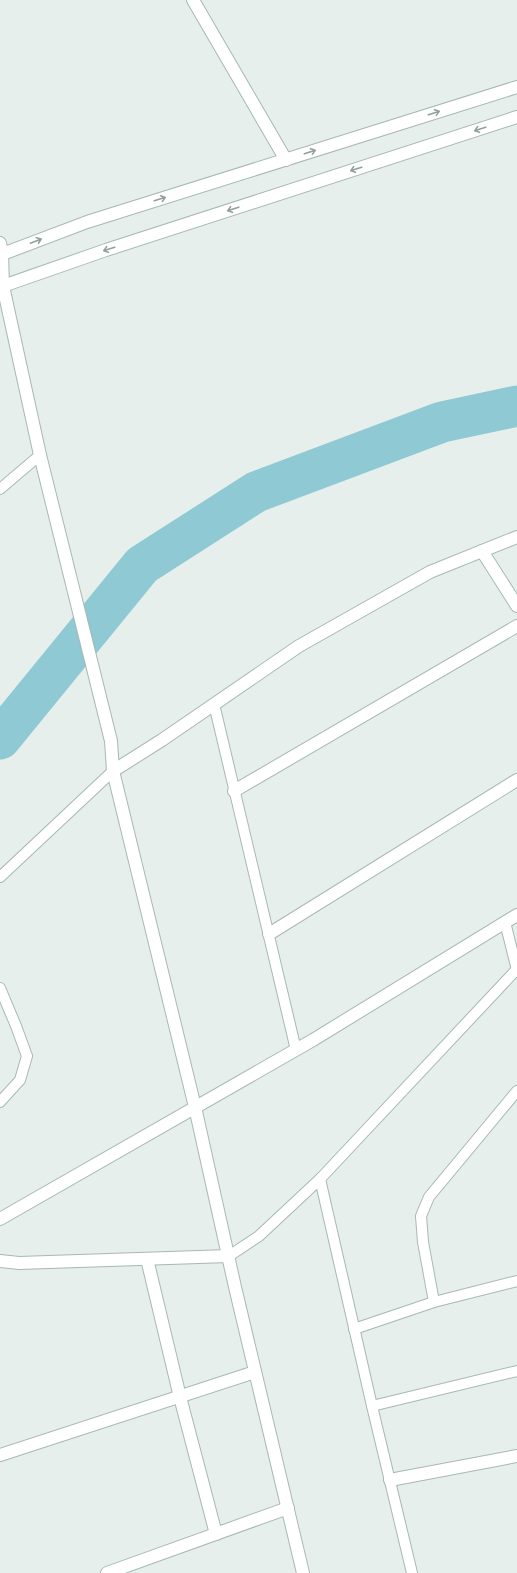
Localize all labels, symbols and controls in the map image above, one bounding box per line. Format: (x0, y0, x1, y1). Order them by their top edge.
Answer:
one-way arrow (428, 109, 441, 116)
one-way arrow (474, 126, 487, 133)
one-way arrow (304, 148, 317, 155)
one-way arrow (350, 166, 363, 173)
one-way arrow (153, 195, 166, 202)
one-way arrow (226, 206, 239, 213)
one-way arrow (30, 236, 42, 244)
one-way arrow (102, 246, 115, 253)

